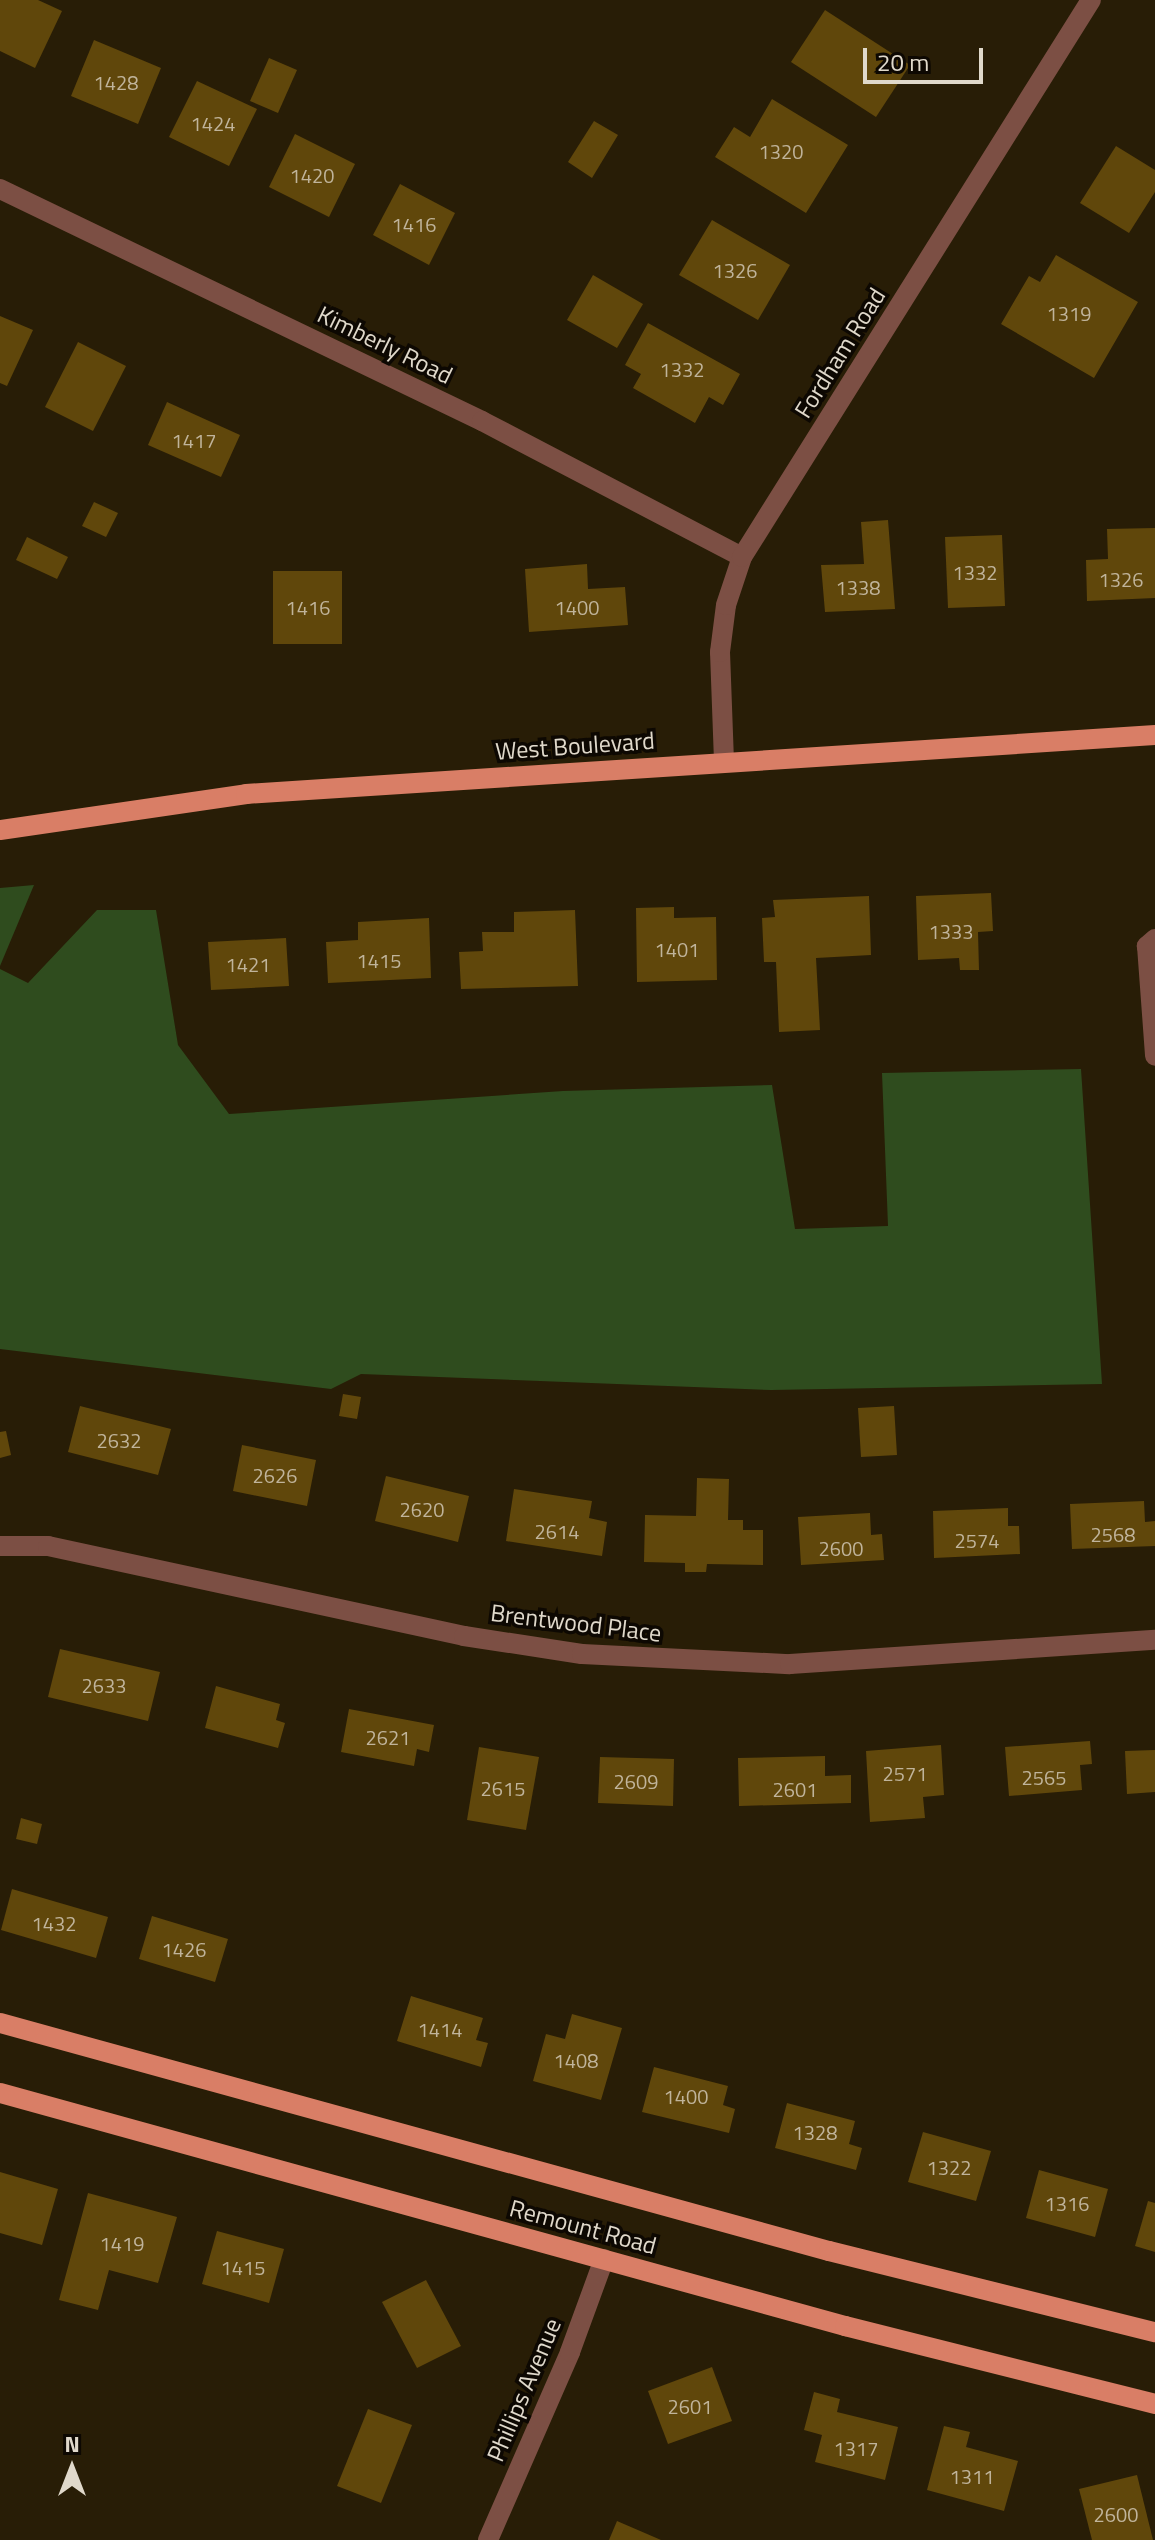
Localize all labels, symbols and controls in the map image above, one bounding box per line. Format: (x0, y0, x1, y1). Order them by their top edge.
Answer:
scale bar (867, 32, 987, 82)
text: 20 m (877, 44, 929, 80)
house number: 1428 (94, 70, 138, 94)
house number: 1424 (191, 111, 235, 135)
house number: 1320 (759, 139, 803, 163)
house number: 1420 (290, 163, 334, 187)
house number: 1416 (392, 212, 436, 236)
house number: 1326 (713, 258, 757, 282)
street label: Fordham Road (789, 283, 891, 423)
street label: Kimberly Road (313, 300, 457, 390)
house number: 1319 (1047, 301, 1091, 325)
house number: 1332 (660, 357, 704, 381)
house number: 1417 (172, 428, 216, 452)
house number: 1332 (953, 560, 997, 584)
house number: 1326 (1099, 567, 1143, 591)
house number: 1338 (836, 575, 880, 599)
house number: 1416 (286, 595, 330, 619)
house number: 1400 (555, 595, 599, 619)
street label: West Boulevard (494, 726, 656, 766)
house number: 1333 (929, 919, 973, 943)
house number: 1401 (655, 937, 699, 961)
house number: 1415 (357, 948, 401, 972)
house number: 1421 (226, 952, 270, 976)
house number: 2632 (97, 1428, 141, 1452)
house number: 2626 (253, 1463, 297, 1487)
house number: 2620 (400, 1497, 444, 1521)
house number: 2614 (535, 1519, 579, 1543)
house number: 2568 (1091, 1522, 1135, 1546)
house number: 2574 (955, 1528, 999, 1552)
house number: 2600 (819, 1536, 863, 1560)
street label: Brentwood Place (489, 1598, 663, 1648)
house number: 2633 (82, 1673, 126, 1697)
house number: 2621 (366, 1725, 410, 1749)
house number: 2571 (883, 1761, 927, 1785)
house number: 2565 (1022, 1765, 1066, 1789)
house number: 2609 (614, 1769, 658, 1793)
house number: 2615 (481, 1776, 525, 1800)
house number: 2601 (773, 1777, 817, 1801)
house number: 1432 (32, 1911, 76, 1935)
house number: 1426 (162, 1937, 206, 1961)
house number: 1414 (418, 2017, 462, 2041)
house number: 1408 (554, 2048, 598, 2072)
house number: 1400 (664, 2084, 708, 2108)
house number: 1328 (793, 2120, 837, 2144)
house number: 1322 (927, 2155, 971, 2179)
house number: 1316 (1045, 2191, 1089, 2215)
street label: Remount Road (507, 2194, 659, 2260)
house number: 1419 (100, 2231, 144, 2255)
house number: 1415 (221, 2255, 265, 2279)
street label: Phillips Avenue (481, 2314, 567, 2466)
house number: 2601 (668, 2394, 712, 2418)
text: N (64, 2427, 80, 2461)
north arrow (32, 2428, 112, 2508)
house number: 1317 (834, 2436, 878, 2460)
house number: 1311 (950, 2464, 994, 2488)
house number: 2600 (1094, 2502, 1138, 2526)

